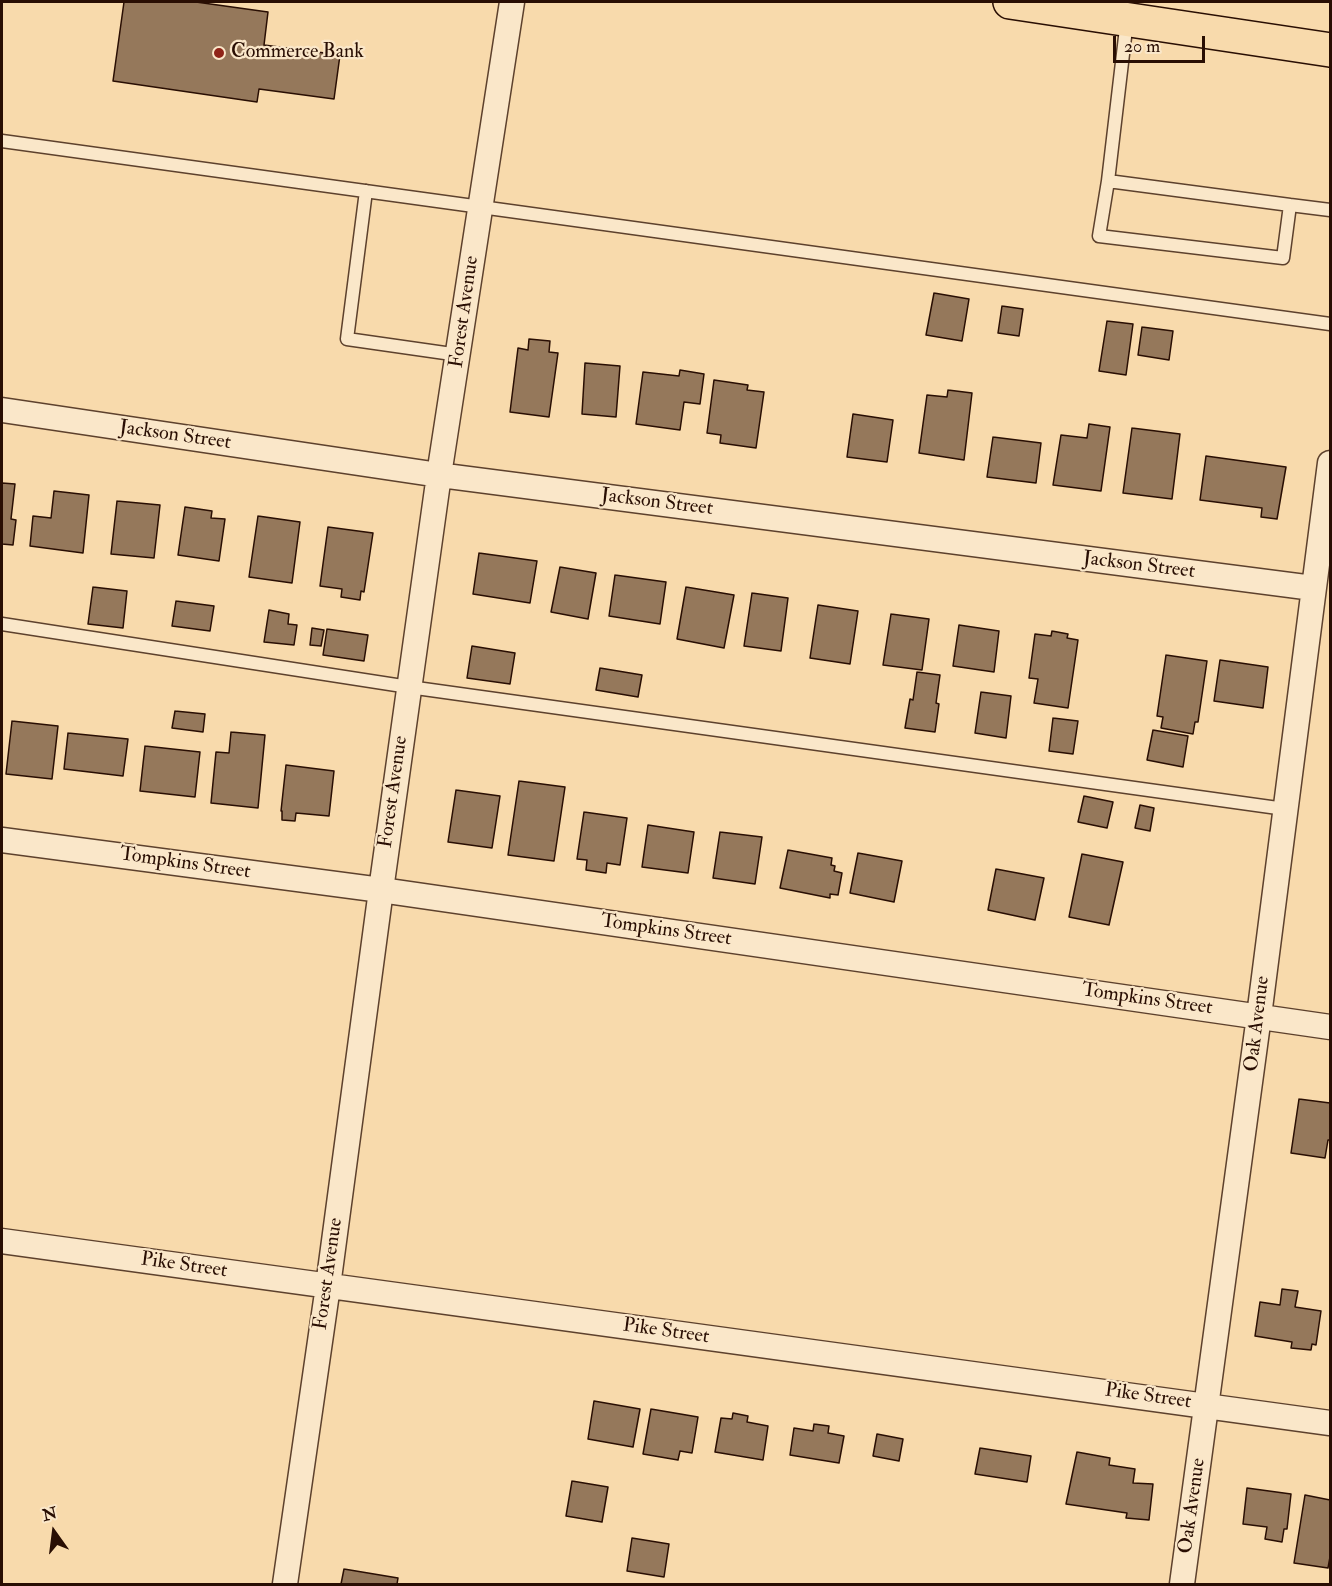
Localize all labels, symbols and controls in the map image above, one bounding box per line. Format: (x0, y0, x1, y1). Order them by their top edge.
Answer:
scale bar (1116, 24, 1208, 62)
text: 20 m (1124, 35, 1160, 58)
place label: Commerce Bank (231, 41, 364, 65)
marker: Commerce Bank (212, 46, 226, 60)
street label: Forest Avenue (445, 254, 485, 370)
street label: Jackson Street (118, 416, 232, 456)
street label: Jackson Street (600, 484, 714, 522)
street label: Jackson Street (1082, 547, 1196, 585)
street label: Forest Avenue (374, 734, 414, 850)
street label: Tompkins Street (118, 843, 252, 885)
street label: Tompkins Street (599, 910, 733, 952)
street label: Oak Avenue (1240, 975, 1276, 1073)
street label: Tompkins Street (1080, 979, 1214, 1021)
street label: Forest Avenue (309, 1216, 349, 1332)
street label: Pike Street (139, 1248, 229, 1284)
street label: Pike Street (621, 1314, 711, 1350)
street label: Pike Street (1103, 1379, 1193, 1415)
street label: Oak Avenue (1174, 1457, 1212, 1555)
north arrow (24, 1502, 84, 1562)
text: N (40, 1503, 59, 1526)

